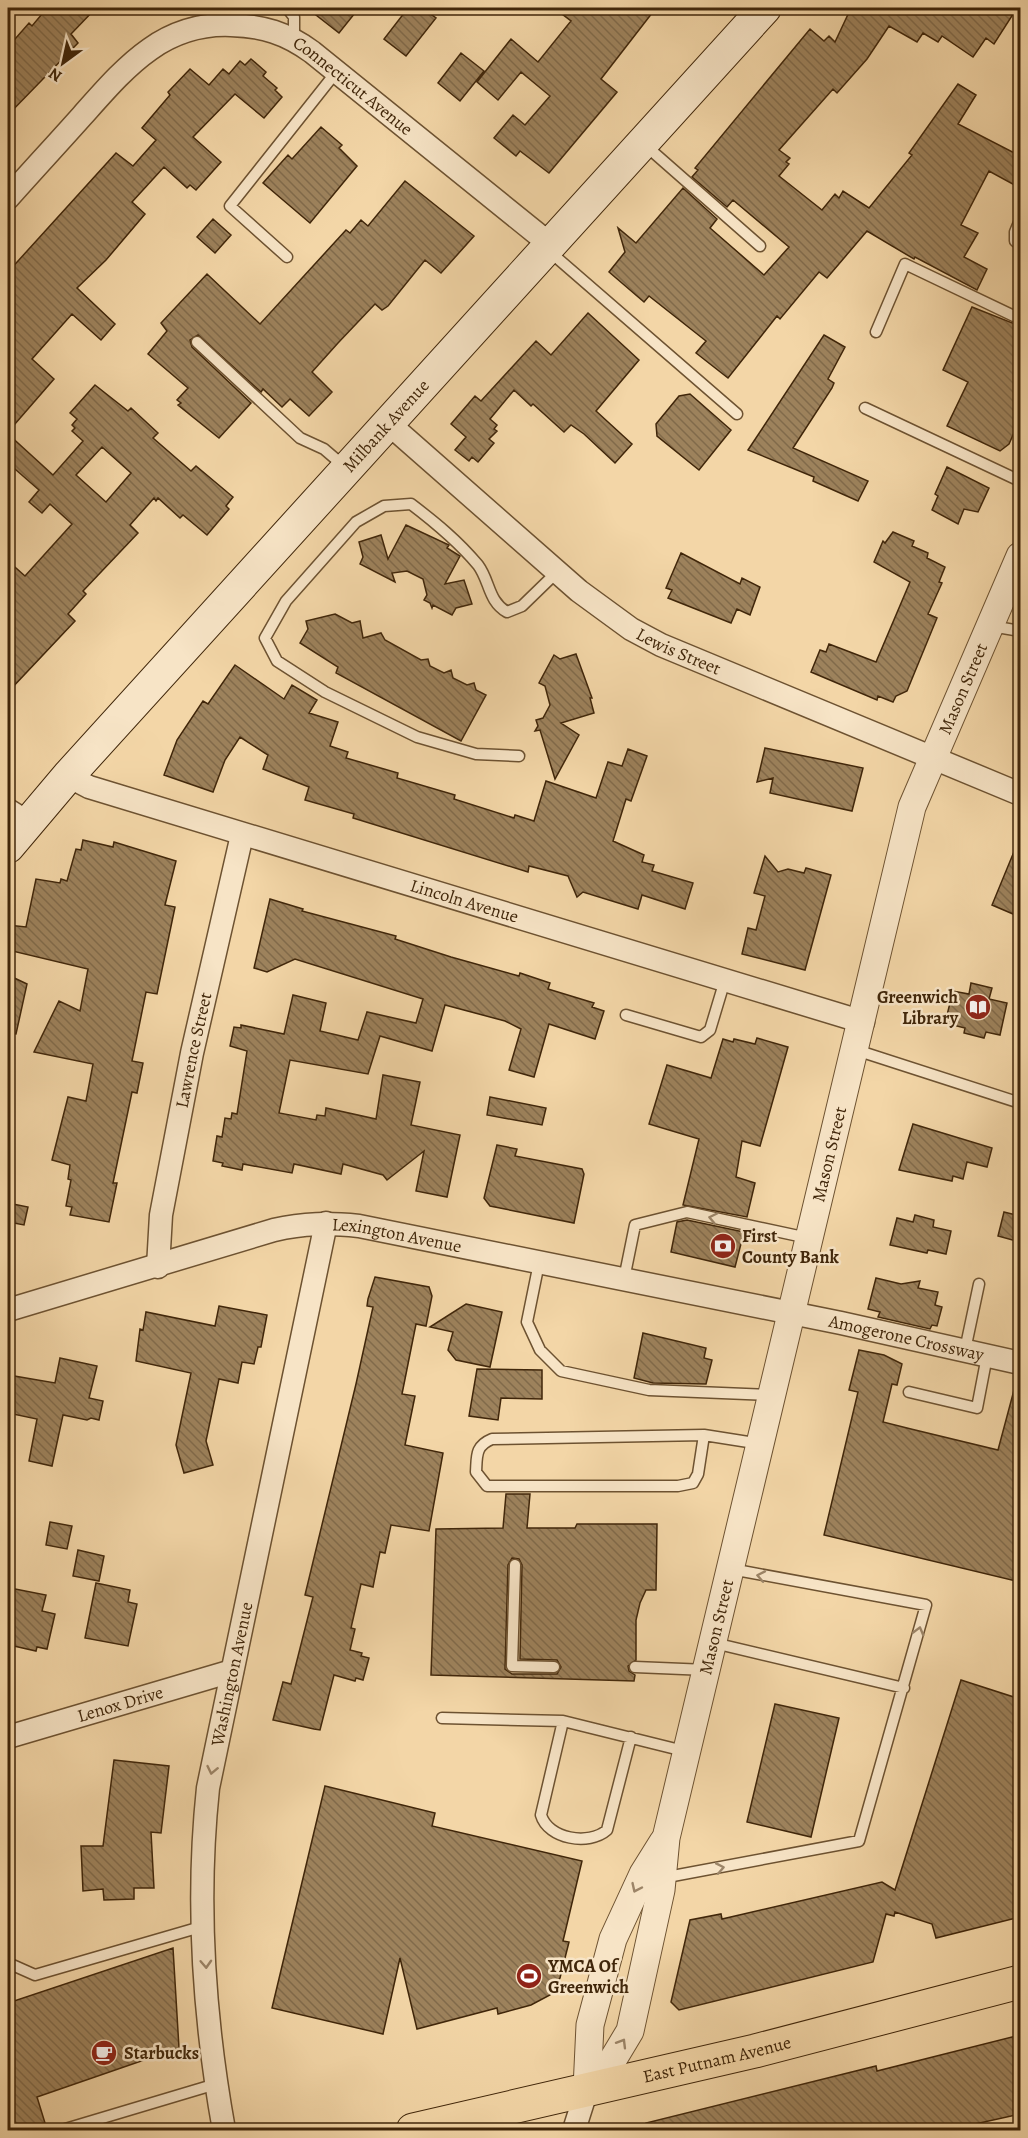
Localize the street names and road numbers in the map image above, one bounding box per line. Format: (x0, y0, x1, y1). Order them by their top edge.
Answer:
street label: Connecticut Avenue (289, 31, 418, 141)
street label: Milbank Avenue (337, 374, 435, 478)
street label: Lewis Street (632, 622, 724, 681)
street label: Mason Street (933, 639, 993, 738)
street label: Lincoln Avenue (407, 873, 521, 929)
street label: Lawrence Street (170, 990, 218, 1110)
street label: Mason Street (806, 1104, 852, 1205)
street label: Lexington Avenue (332, 1212, 464, 1258)
street label: Amogerone Crossway (826, 1309, 987, 1367)
street label: Mason Street (693, 1577, 739, 1677)
street label: Washington Avenue (205, 1600, 259, 1749)
street label: Lenox Drive (74, 1680, 166, 1728)
street label: East Putnam Avenue (640, 2030, 794, 2089)

